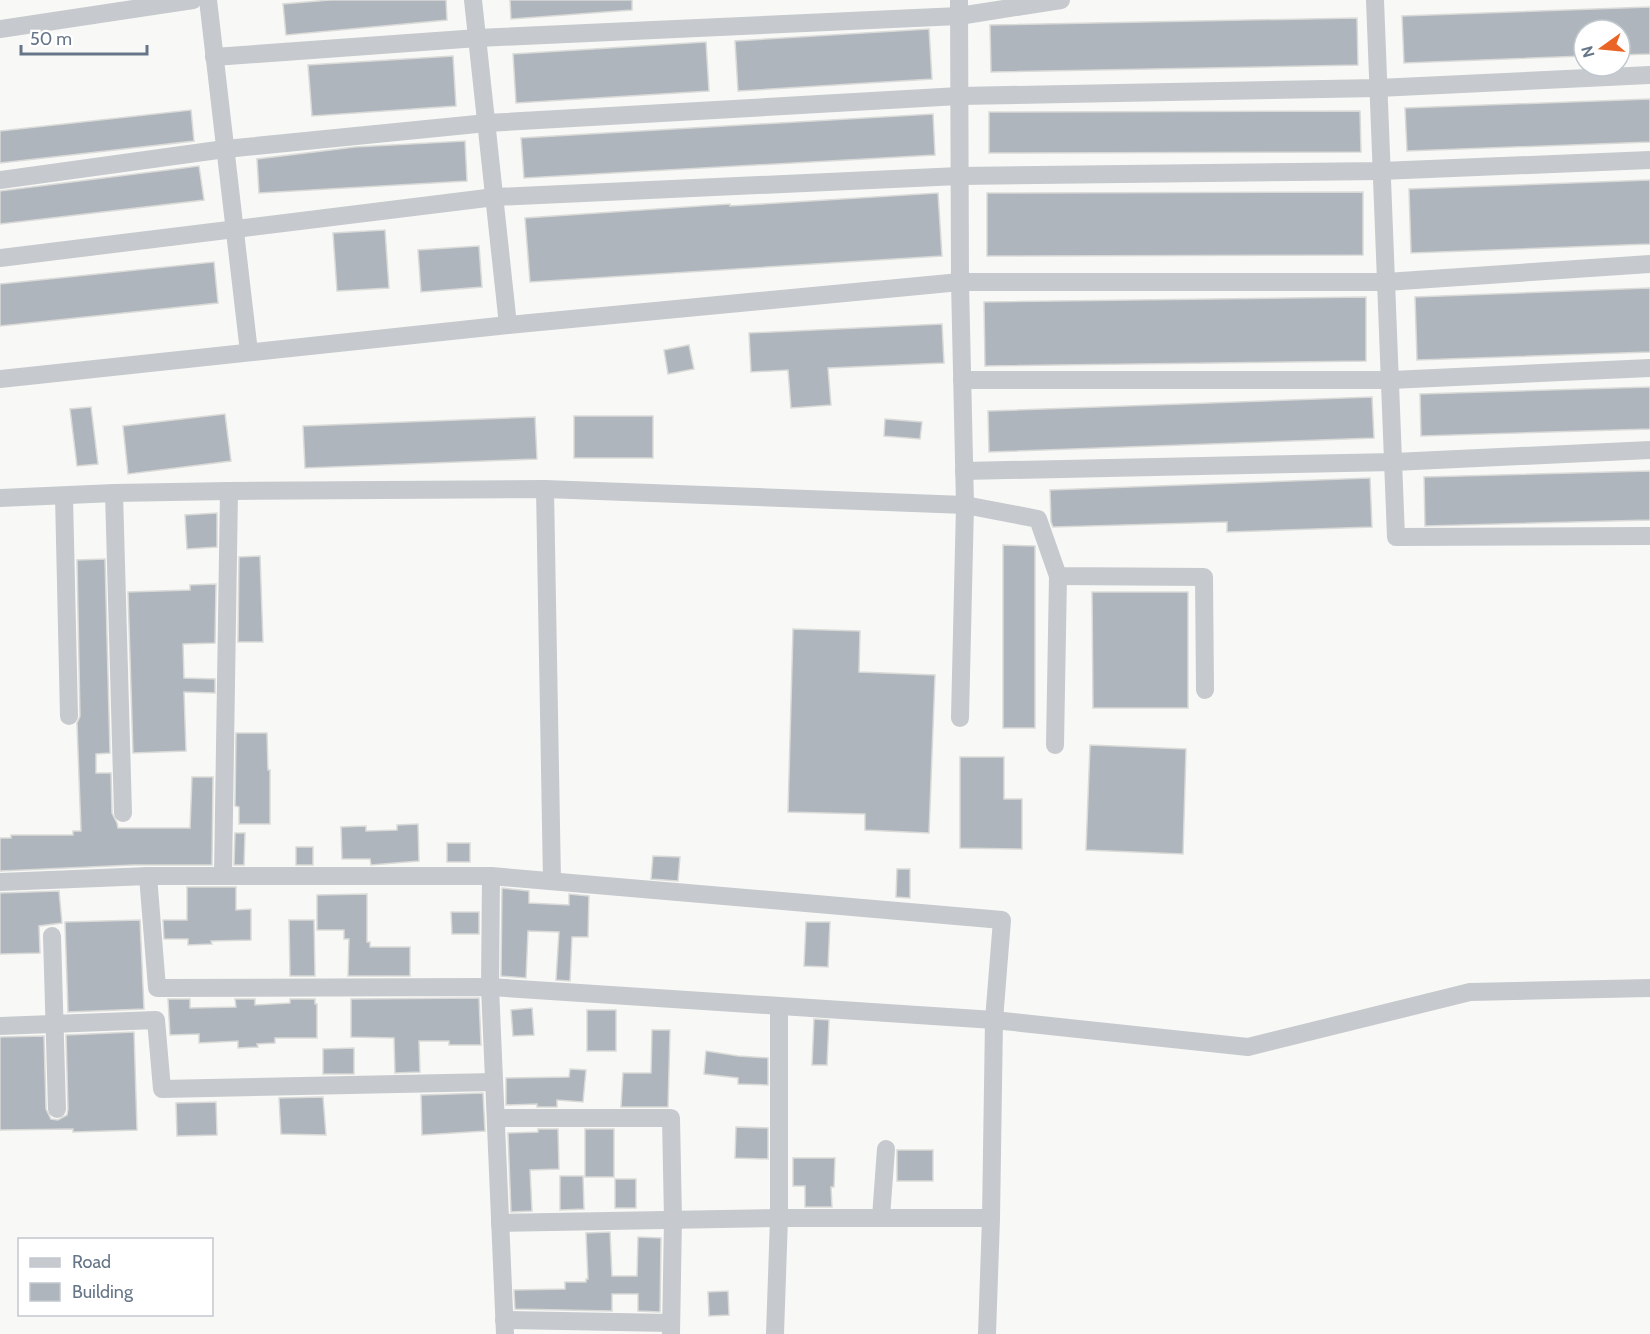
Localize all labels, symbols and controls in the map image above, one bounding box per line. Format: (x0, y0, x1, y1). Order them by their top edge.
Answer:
scale bar (21, 18, 147, 56)
north arrow (1572, 18, 1632, 78)
text: 50 m (30, 28, 72, 50)
text: N (1577, 44, 1599, 60)
legend (18, 1238, 213, 1316)
text: Road (72, 1251, 111, 1273)
text: Building (72, 1281, 134, 1303)

